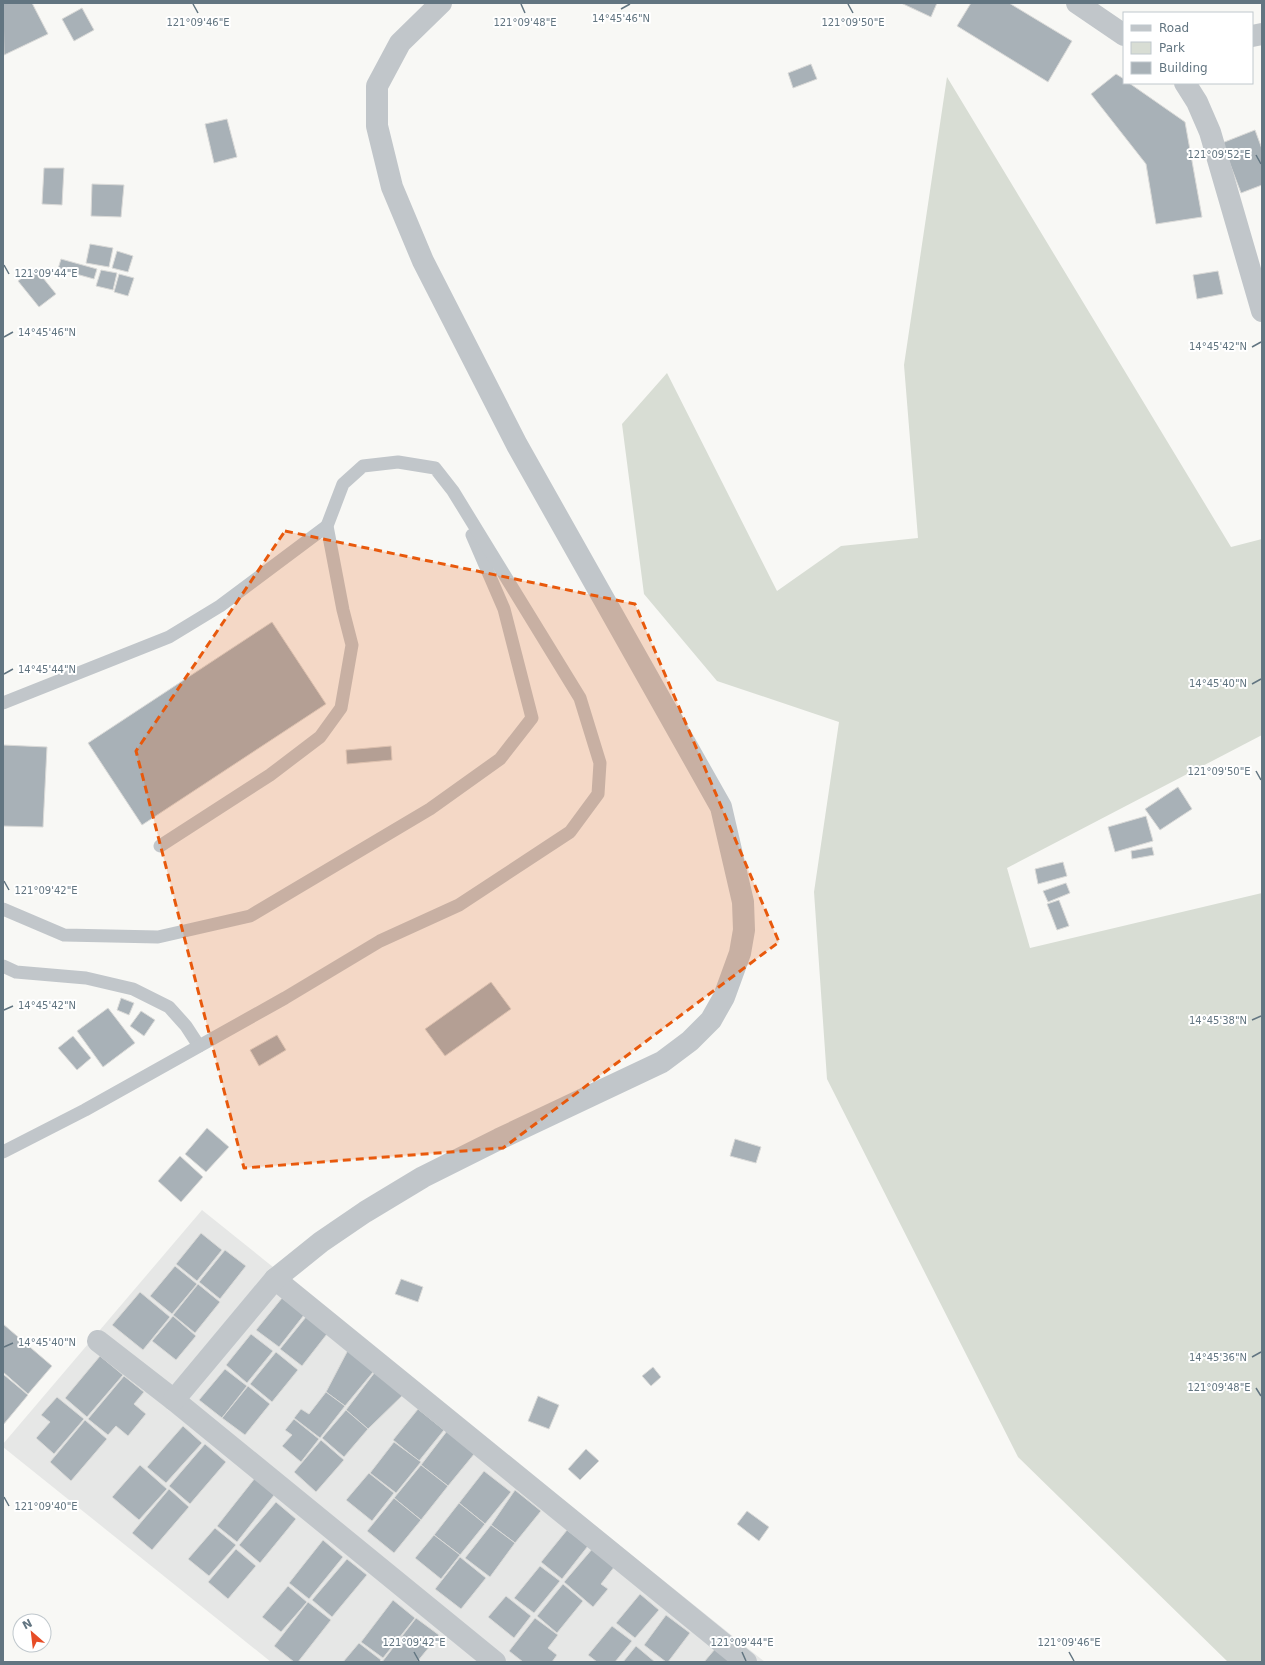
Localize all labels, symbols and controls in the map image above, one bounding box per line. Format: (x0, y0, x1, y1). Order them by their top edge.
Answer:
legend (1123, 12, 1253, 84)
text: 14°45'46"N (592, 13, 650, 24)
text: 121°09'46"E (166, 17, 230, 28)
text: 121°09'48"E (493, 17, 557, 28)
text: 121°09'50"E (821, 17, 885, 28)
text: Road (1159, 21, 1189, 35)
text: Park (1159, 41, 1185, 55)
text: Building (1159, 61, 1208, 75)
text: 121°09'52"E (1187, 149, 1251, 160)
text: 121°09'44"E (14, 268, 78, 279)
text: 14°45'46"N (18, 327, 76, 338)
text: 14°45'42"N (1189, 341, 1247, 352)
text: 14°45'44"N (18, 664, 76, 675)
text: 14°45'40"N (1189, 678, 1247, 689)
text: 121°09'50"E (1187, 766, 1251, 777)
text: 121°09'42"E (14, 885, 78, 896)
text: 14°45'42"N (18, 1000, 76, 1011)
text: 14°45'38"N (1189, 1015, 1247, 1026)
text: 14°45'40"N (18, 1337, 76, 1348)
text: 14°45'36"N (1189, 1352, 1247, 1363)
text: 121°09'48"E (1187, 1382, 1251, 1393)
text: 121°09'40"E (14, 1501, 78, 1512)
north arrow (12, 1613, 52, 1653)
text: N (20, 1617, 35, 1633)
text: 121°09'42"E (382, 1637, 446, 1648)
text: 121°09'44"E (710, 1637, 774, 1648)
text: 121°09'46"E (1037, 1637, 1101, 1648)

